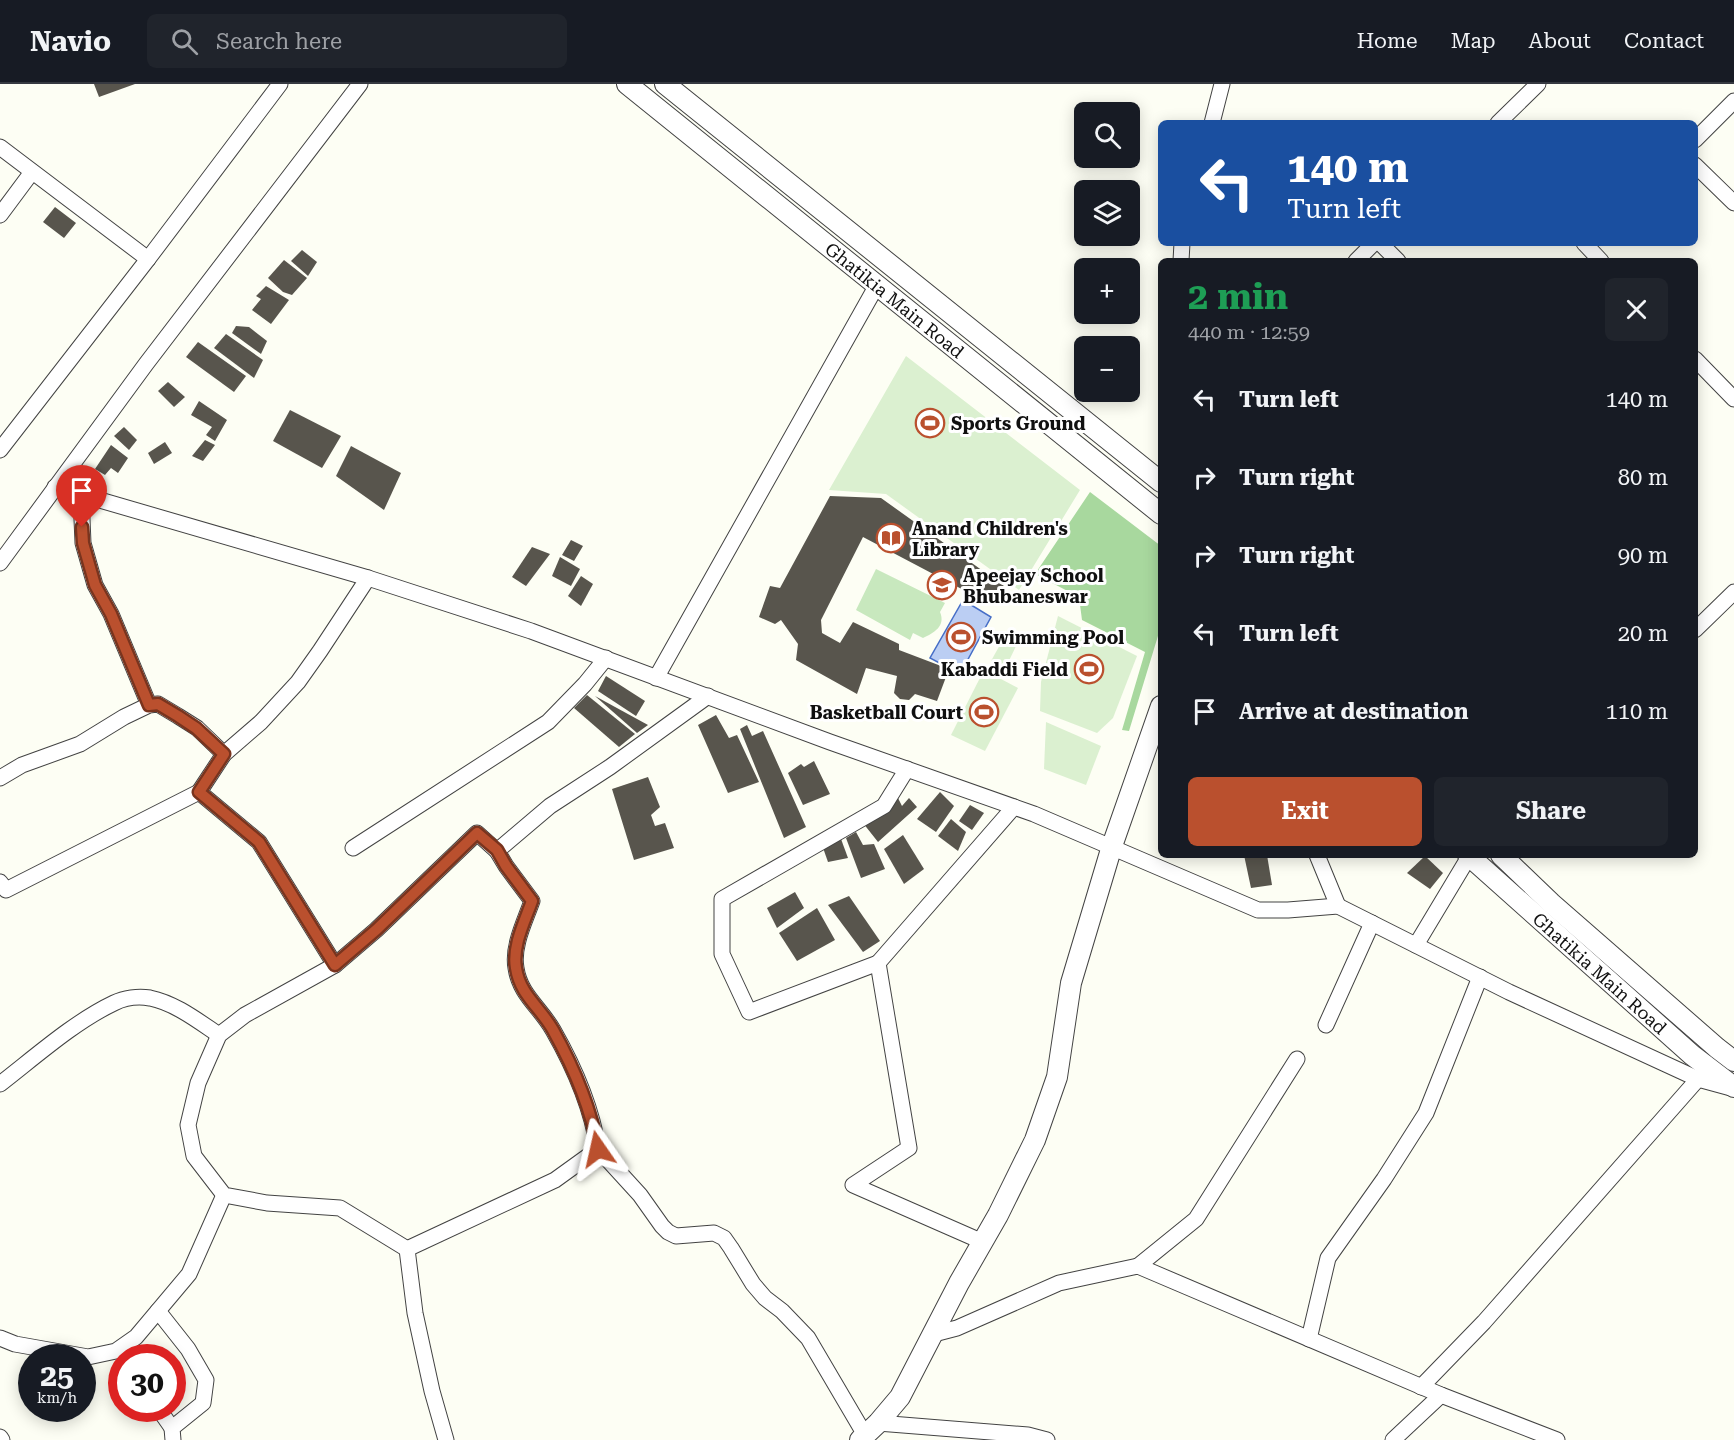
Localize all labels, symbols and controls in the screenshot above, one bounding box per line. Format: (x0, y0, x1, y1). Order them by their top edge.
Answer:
search box (147, 14, 567, 68)
text: Navio (30, 25, 111, 58)
icon: search (168, 25, 201, 58)
text: Search here (216, 29, 342, 54)
text: Home (1357, 29, 1418, 53)
text: Map (1451, 29, 1496, 53)
text: About (1529, 29, 1591, 53)
text: Contact (1624, 29, 1704, 53)
map controls (1074, 102, 1140, 402)
button: search (1074, 102, 1140, 168)
text: 140 m (1287, 143, 1409, 192)
icon: left (1188, 144, 1266, 222)
button: layers (1074, 180, 1140, 246)
text: Turn left (1287, 193, 1401, 225)
street label: Ghatikia Main Road (821, 238, 969, 362)
button: + (1074, 258, 1140, 324)
text: 2 min (1188, 276, 1288, 318)
button: close (1605, 278, 1668, 341)
text: 440 m · 12:59 (1188, 320, 1310, 344)
button: − (1074, 336, 1140, 402)
icon: left (1188, 383, 1221, 416)
text: Turn left (1239, 387, 1339, 412)
text: 140 m (1605, 387, 1668, 412)
sports icon: Sports Ground (914, 407, 946, 439)
place label: Sports Ground (951, 413, 1086, 434)
icon: right (1188, 461, 1221, 494)
pin (56, 465, 107, 527)
text: Turn right (1239, 465, 1354, 490)
text: 80 m (1618, 465, 1668, 490)
icon: arrive (65, 474, 98, 507)
place label: Anand Children's Library (912, 518, 1068, 560)
library icon: Anand Children's Library (875, 522, 907, 554)
icon: right (1188, 539, 1221, 572)
text: Turn right (1239, 543, 1354, 568)
text: 90 m (1618, 543, 1668, 568)
place label: Apeejay School Bhubaneswar (963, 565, 1104, 607)
school or university icon: Apeejay School Bhubaneswar (926, 569, 958, 601)
icon: left (1188, 617, 1221, 650)
sports icon: Swimming Pool (945, 621, 977, 653)
text: Turn left (1239, 621, 1339, 646)
text: 20 m (1618, 621, 1668, 646)
place label: Swimming Pool (982, 627, 1124, 648)
sports icon: Kabaddi Field (1073, 653, 1105, 685)
place label: Kabaddi Field (941, 659, 1068, 680)
icon: arrive (1188, 695, 1221, 728)
sports icon: Basketball Court (968, 696, 1000, 728)
text: Arrive at destination (1239, 699, 1468, 724)
text: 110 m (1605, 699, 1668, 724)
place label: Basketball Court (810, 702, 963, 723)
button: Exit (1188, 777, 1422, 846)
button: Share (1434, 777, 1668, 846)
street label: Ghatikia Main Road (1529, 908, 1672, 1038)
position arrow (566, 1117, 630, 1181)
speed limit sign: 30 (108, 1344, 186, 1422)
text: 25 (40, 1358, 74, 1393)
text: km/h (37, 1389, 77, 1407)

